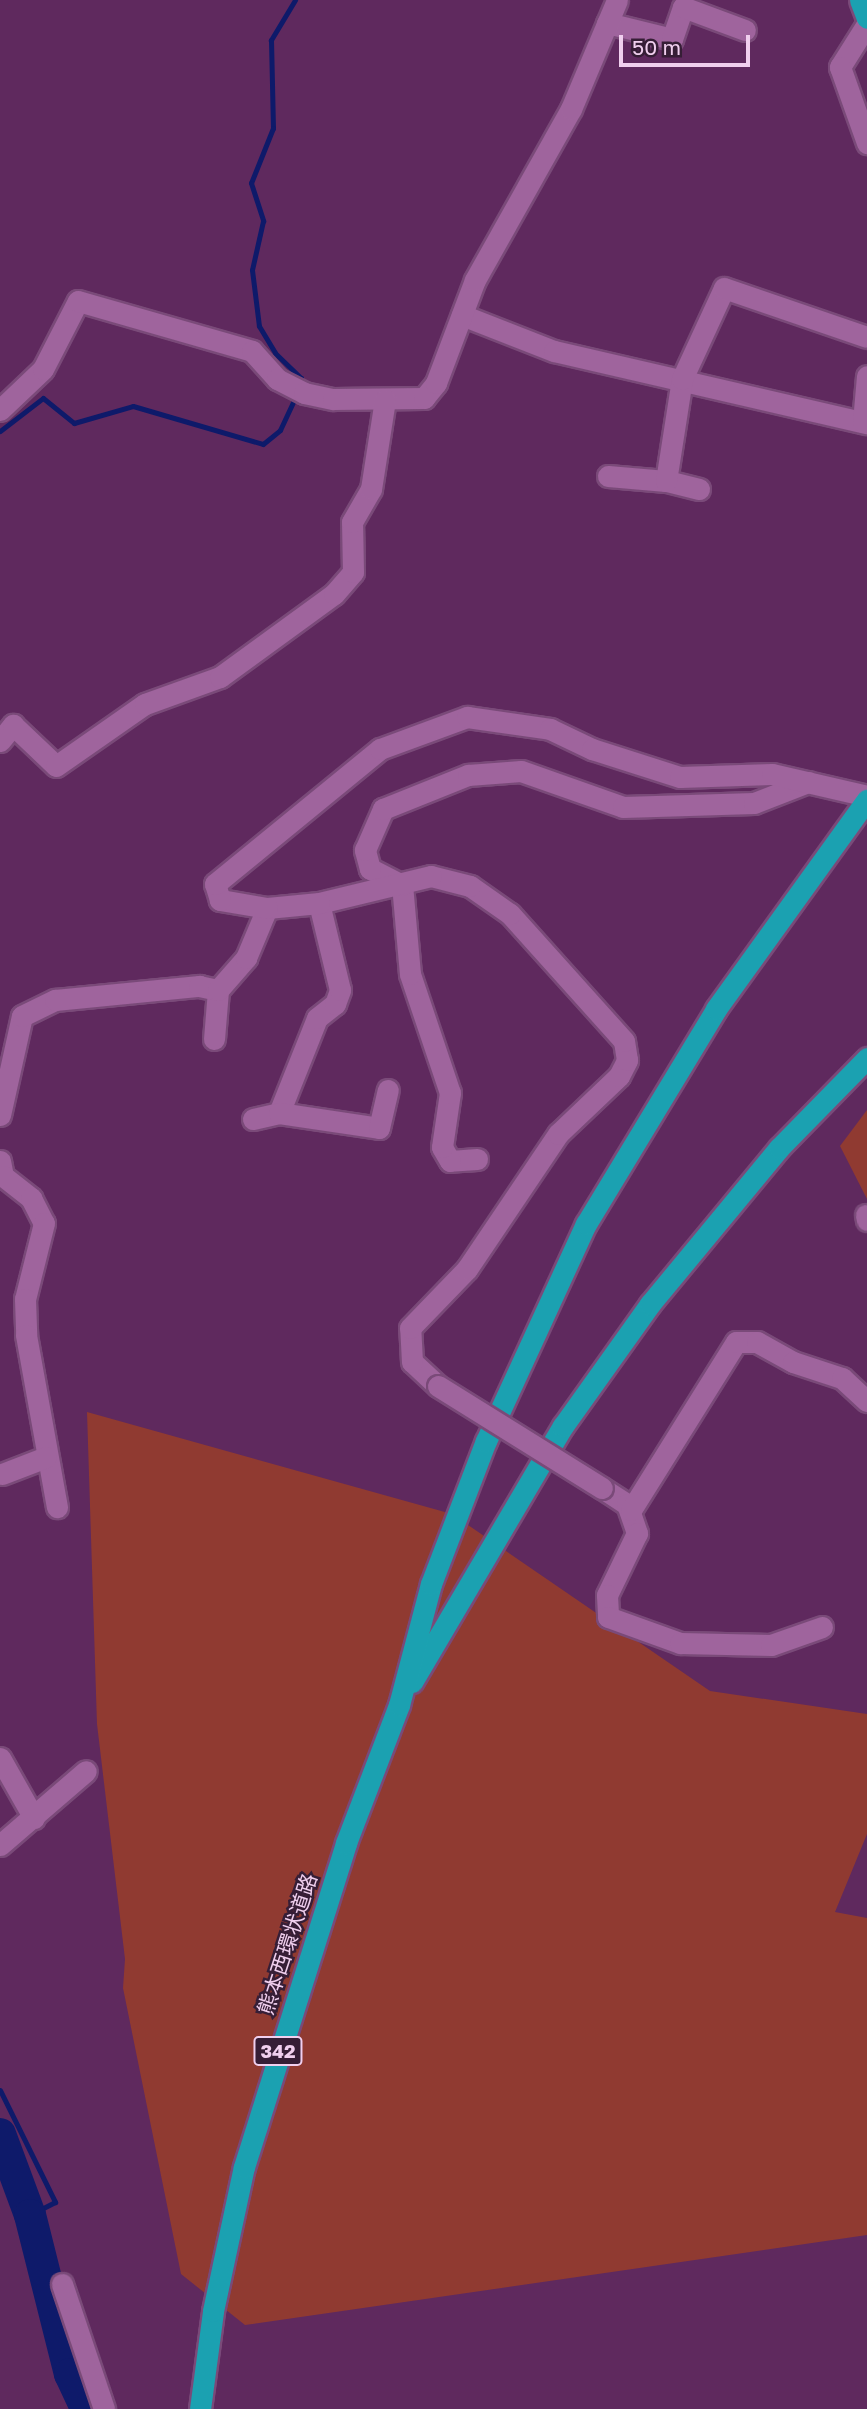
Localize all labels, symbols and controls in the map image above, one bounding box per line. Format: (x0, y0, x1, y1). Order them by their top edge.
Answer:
scale bar (622, 21, 753, 65)
text: 50 m (632, 34, 681, 60)
street label: 熊本西環状道路 (252, 1870, 322, 2018)
road number: 342 (252, 2036, 304, 2066)

